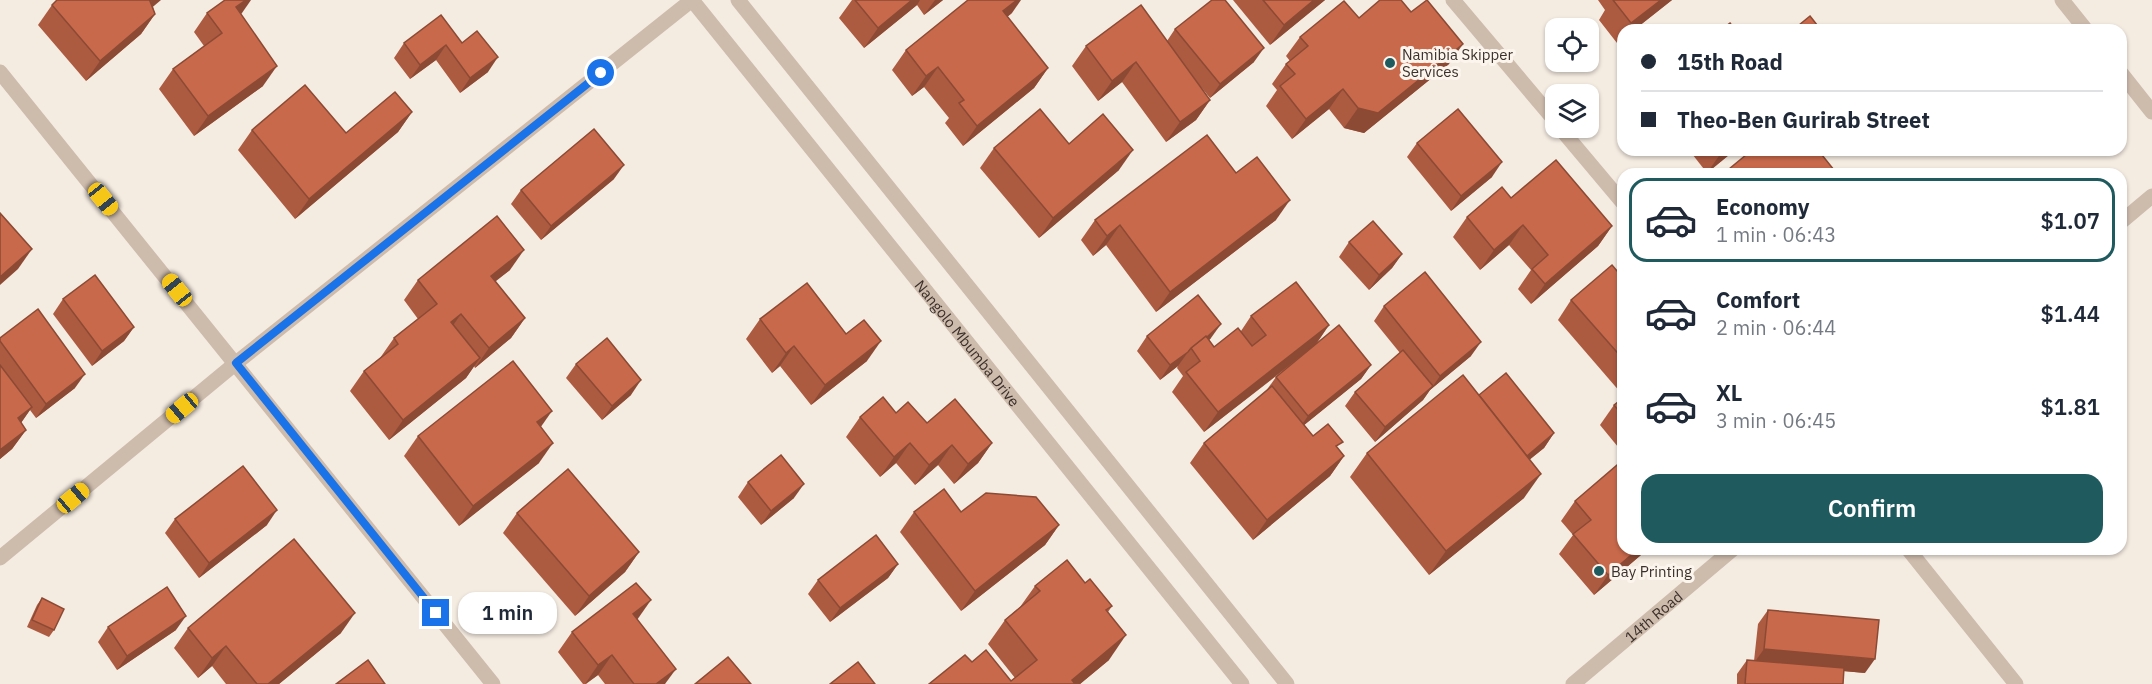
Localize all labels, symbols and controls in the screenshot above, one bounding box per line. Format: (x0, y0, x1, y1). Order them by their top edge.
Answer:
map controls (1545, 18, 1599, 138)
button: locate (1545, 18, 1599, 72)
place label: Namibia Skipper Services (1402, 45, 1513, 81)
text: 15th Road (1677, 47, 1783, 76)
marker: Namibia Skipper Services (1383, 56, 1397, 70)
route start (587, 59, 614, 86)
button: layers (1545, 84, 1599, 138)
text: Theo-Ben Gurirab Street (1677, 105, 1930, 134)
car (85, 179, 121, 219)
text: Economy (1716, 192, 1810, 221)
icon: car (1644, 193, 1698, 247)
text: $1.07 (2041, 206, 2100, 235)
text: 1 min · 06:43 (1716, 221, 1836, 248)
car (159, 270, 195, 310)
street label: Nangolo Mbumba Drive (911, 276, 1024, 410)
text: Comfort (1716, 285, 1800, 314)
icon: car (1644, 286, 1698, 340)
text: $1.44 (2041, 299, 2100, 328)
text: 2 min · 06:44 (1716, 314, 1836, 341)
text: XL (1716, 378, 1742, 407)
icon: car (1644, 379, 1698, 433)
car (162, 390, 202, 426)
text: $1.81 (2041, 392, 2100, 421)
text: 3 min · 06:45 (1716, 407, 1836, 434)
button: Confirm (1641, 474, 2103, 543)
car (53, 480, 93, 516)
place label: Bay Printing (1611, 562, 1692, 581)
marker: Bay Printing (1592, 564, 1606, 578)
street label: 14th Road (1620, 586, 1686, 646)
callout: 1 min (457, 592, 556, 634)
route end (422, 599, 449, 626)
text: 1 min (482, 599, 533, 626)

